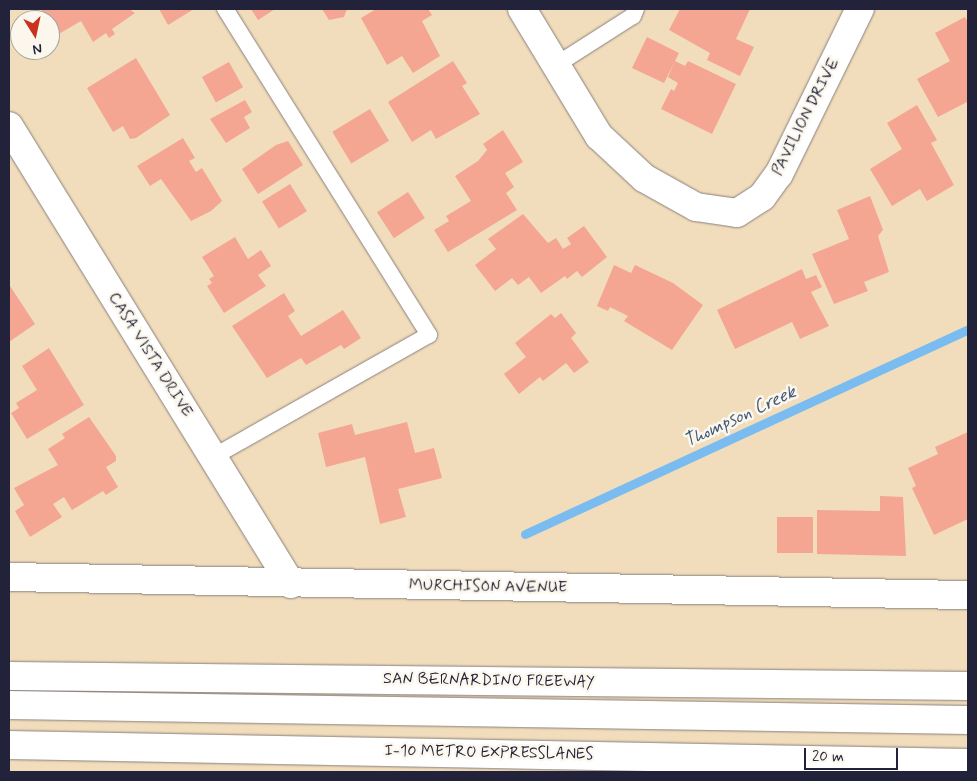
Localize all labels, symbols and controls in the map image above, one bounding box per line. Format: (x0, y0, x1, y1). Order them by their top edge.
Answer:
north arrow (10, 10, 60, 60)
text: N (31, 39, 44, 58)
street label: PAVILION DRIVE (768, 55, 844, 179)
street label: CASA VISTA DRIVE (103, 288, 197, 422)
water label: Thompson Creek (680, 381, 800, 453)
street label: MURCHISON AVENUE (409, 576, 567, 598)
street label: SAN BERNARDINO FREEWAY (386, 670, 592, 692)
scale bar (807, 738, 901, 770)
street label: I-10 METRO EXPRESSLANES (383, 742, 595, 764)
text: 20 m (812, 747, 844, 767)

